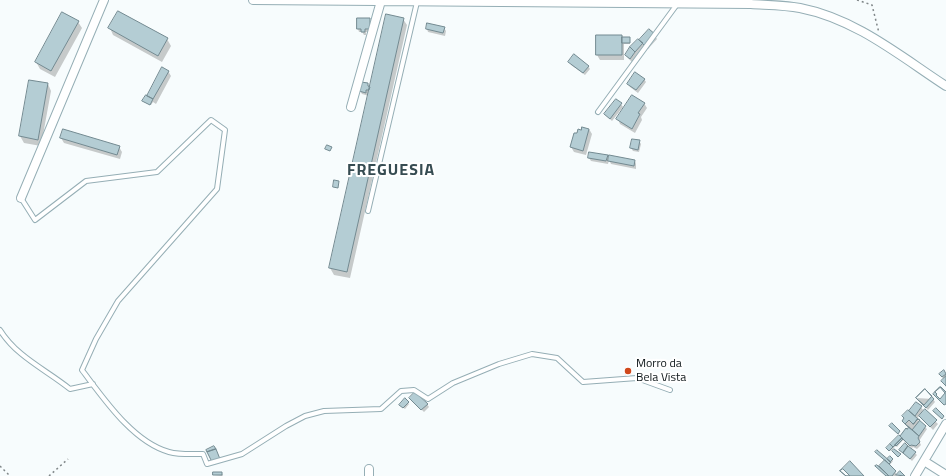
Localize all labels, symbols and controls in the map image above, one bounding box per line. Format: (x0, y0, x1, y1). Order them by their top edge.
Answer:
district label: FREGUESIA (347, 161, 435, 181)
place label: Morro da Bela Vista (636, 357, 686, 385)
marker: Morro da Bela Vista (623, 366, 633, 376)

